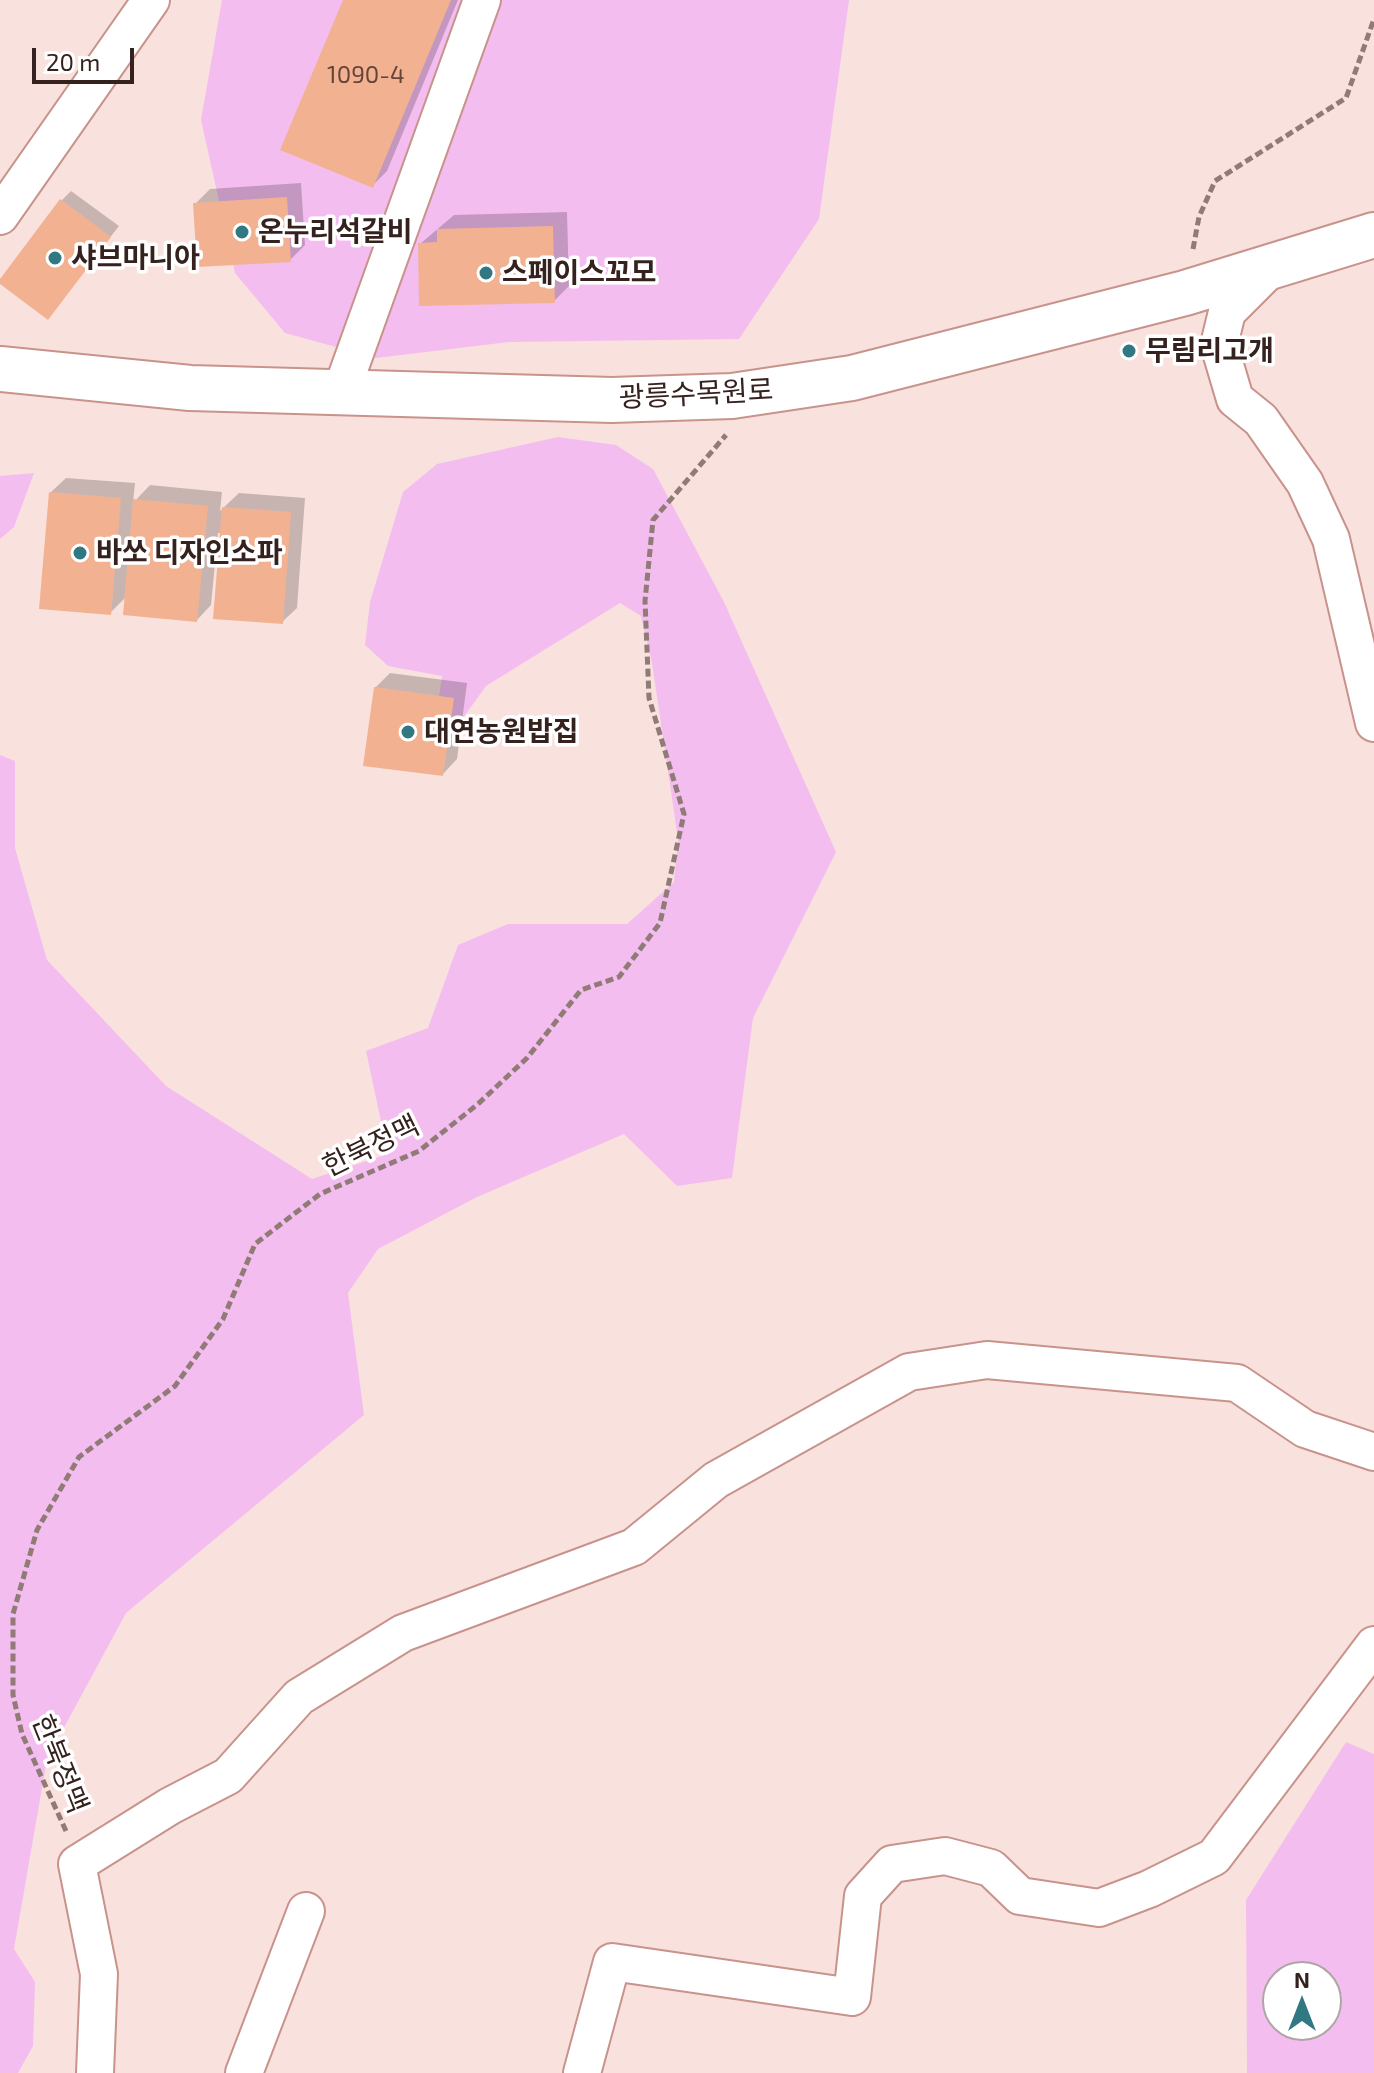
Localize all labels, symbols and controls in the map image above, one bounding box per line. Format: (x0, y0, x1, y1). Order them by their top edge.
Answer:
scale bar (36, 32, 138, 82)
text: 20 m (46, 47, 100, 76)
house number: 1090-4 (327, 61, 405, 89)
place label: 온누리석갈비 (258, 215, 413, 249)
marker: 온누리석갈비 (233, 223, 251, 241)
place label: 샤브마니아 (71, 241, 200, 275)
marker: 샤브마니아 (46, 249, 64, 267)
place label: 스페이스꼬모 (502, 256, 657, 290)
marker: 스페이스꼬모 (477, 264, 495, 282)
place label: 무림리고개 (1145, 334, 1274, 368)
marker: 무림리고개 (1120, 342, 1138, 360)
street label: 광릉수목원로 (618, 373, 774, 415)
place label: 바쏘 디자인소파 (96, 536, 282, 570)
marker: 바쏘 디자인소파 (71, 544, 89, 562)
place label: 대연농원밥집 (424, 715, 579, 749)
marker: 대연농원밥집 (399, 723, 417, 741)
street label: 한북정맥 (317, 1108, 425, 1184)
street label: 한북정맥 (25, 1710, 95, 1818)
north arrow (1262, 1961, 1342, 2041)
text: N (1294, 1966, 1310, 1992)

